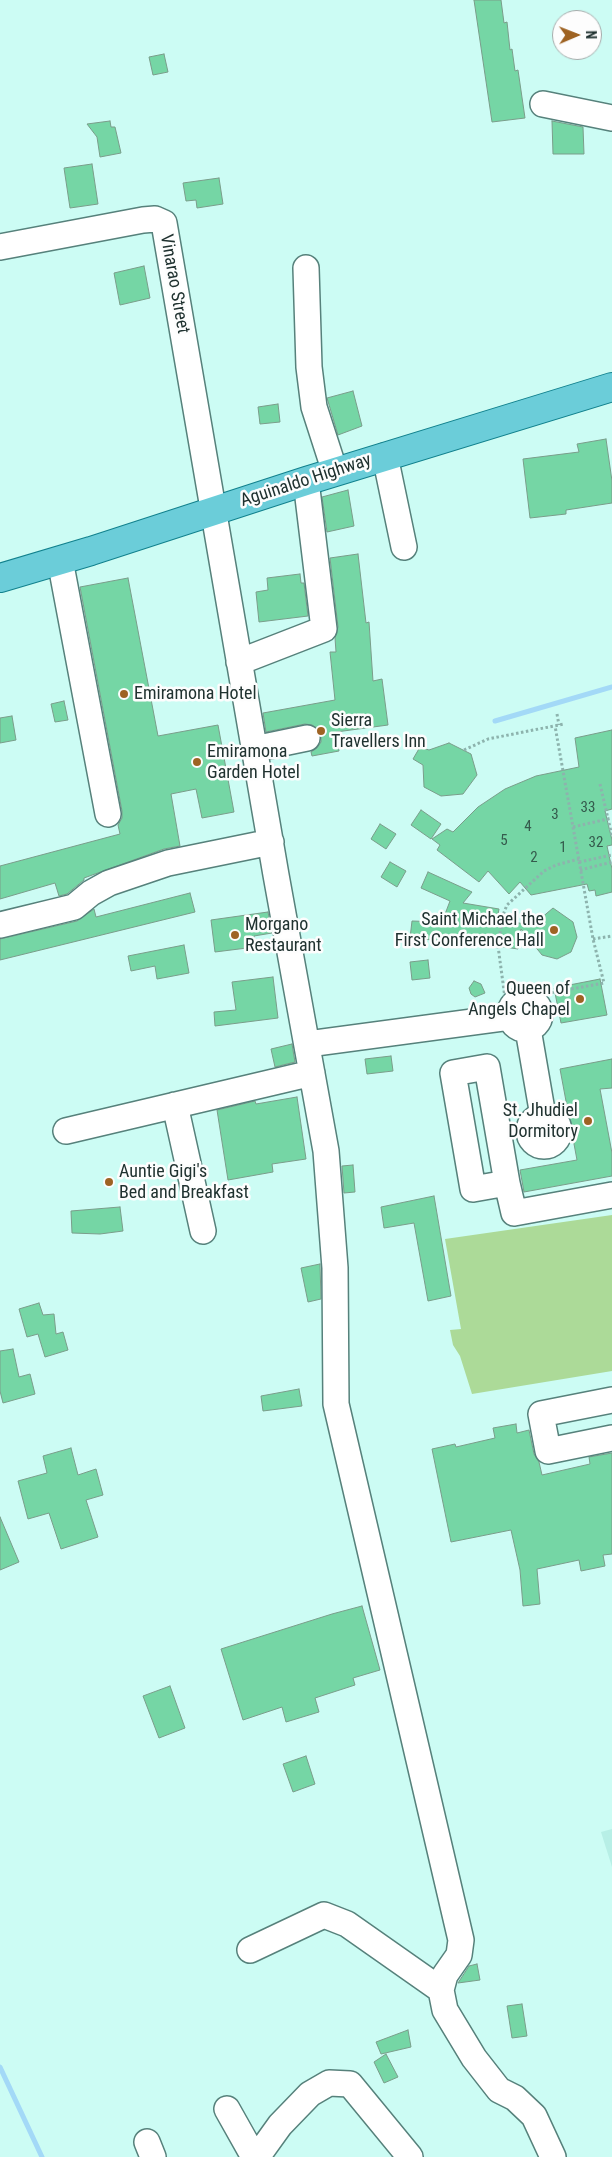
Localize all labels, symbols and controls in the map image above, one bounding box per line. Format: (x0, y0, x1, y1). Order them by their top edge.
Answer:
north arrow (552, 10, 602, 60)
text: N (583, 30, 599, 39)
street label: Vinarao Street (155, 233, 193, 335)
street label: Aguinaldo Highway (238, 450, 374, 512)
place label: Emiramona Hotel (134, 683, 257, 705)
marker: Emiramona Hotel (118, 688, 130, 700)
place label: Sierra Travellers Inn (331, 710, 426, 752)
marker: Sierra Travellers Inn (315, 725, 327, 737)
place label: Emiramona Garden Hotel (207, 741, 300, 784)
marker: Emiramona Garden Hotel (191, 756, 203, 768)
house number: 33 (581, 799, 595, 817)
house number: 3 (551, 806, 559, 824)
house number: 4 (524, 818, 532, 836)
house number: 5 (500, 832, 508, 850)
house number: 32 (589, 834, 603, 852)
house number: 1 (559, 839, 567, 857)
house number: 2 (530, 849, 538, 867)
place label: Saint Michael the First Conference Hall (395, 909, 544, 952)
place label: Morgano Restaurant (245, 914, 322, 956)
marker: Saint Michael the First Conference Hall (548, 924, 560, 936)
marker: Morgano Restaurant (229, 929, 241, 941)
place label: Queen of Angels Chapel (468, 978, 570, 1021)
marker: Queen of Angels Chapel (574, 993, 586, 1005)
place label: St. Jhudiel Dormitory (503, 1100, 578, 1142)
marker: St. Jhudiel Dormitory (582, 1115, 594, 1127)
place label: Auntie Gigi's Bed and Breakfast (119, 1161, 249, 1204)
marker: Auntie Gigi's Bed and Breakfast (103, 1176, 115, 1188)

